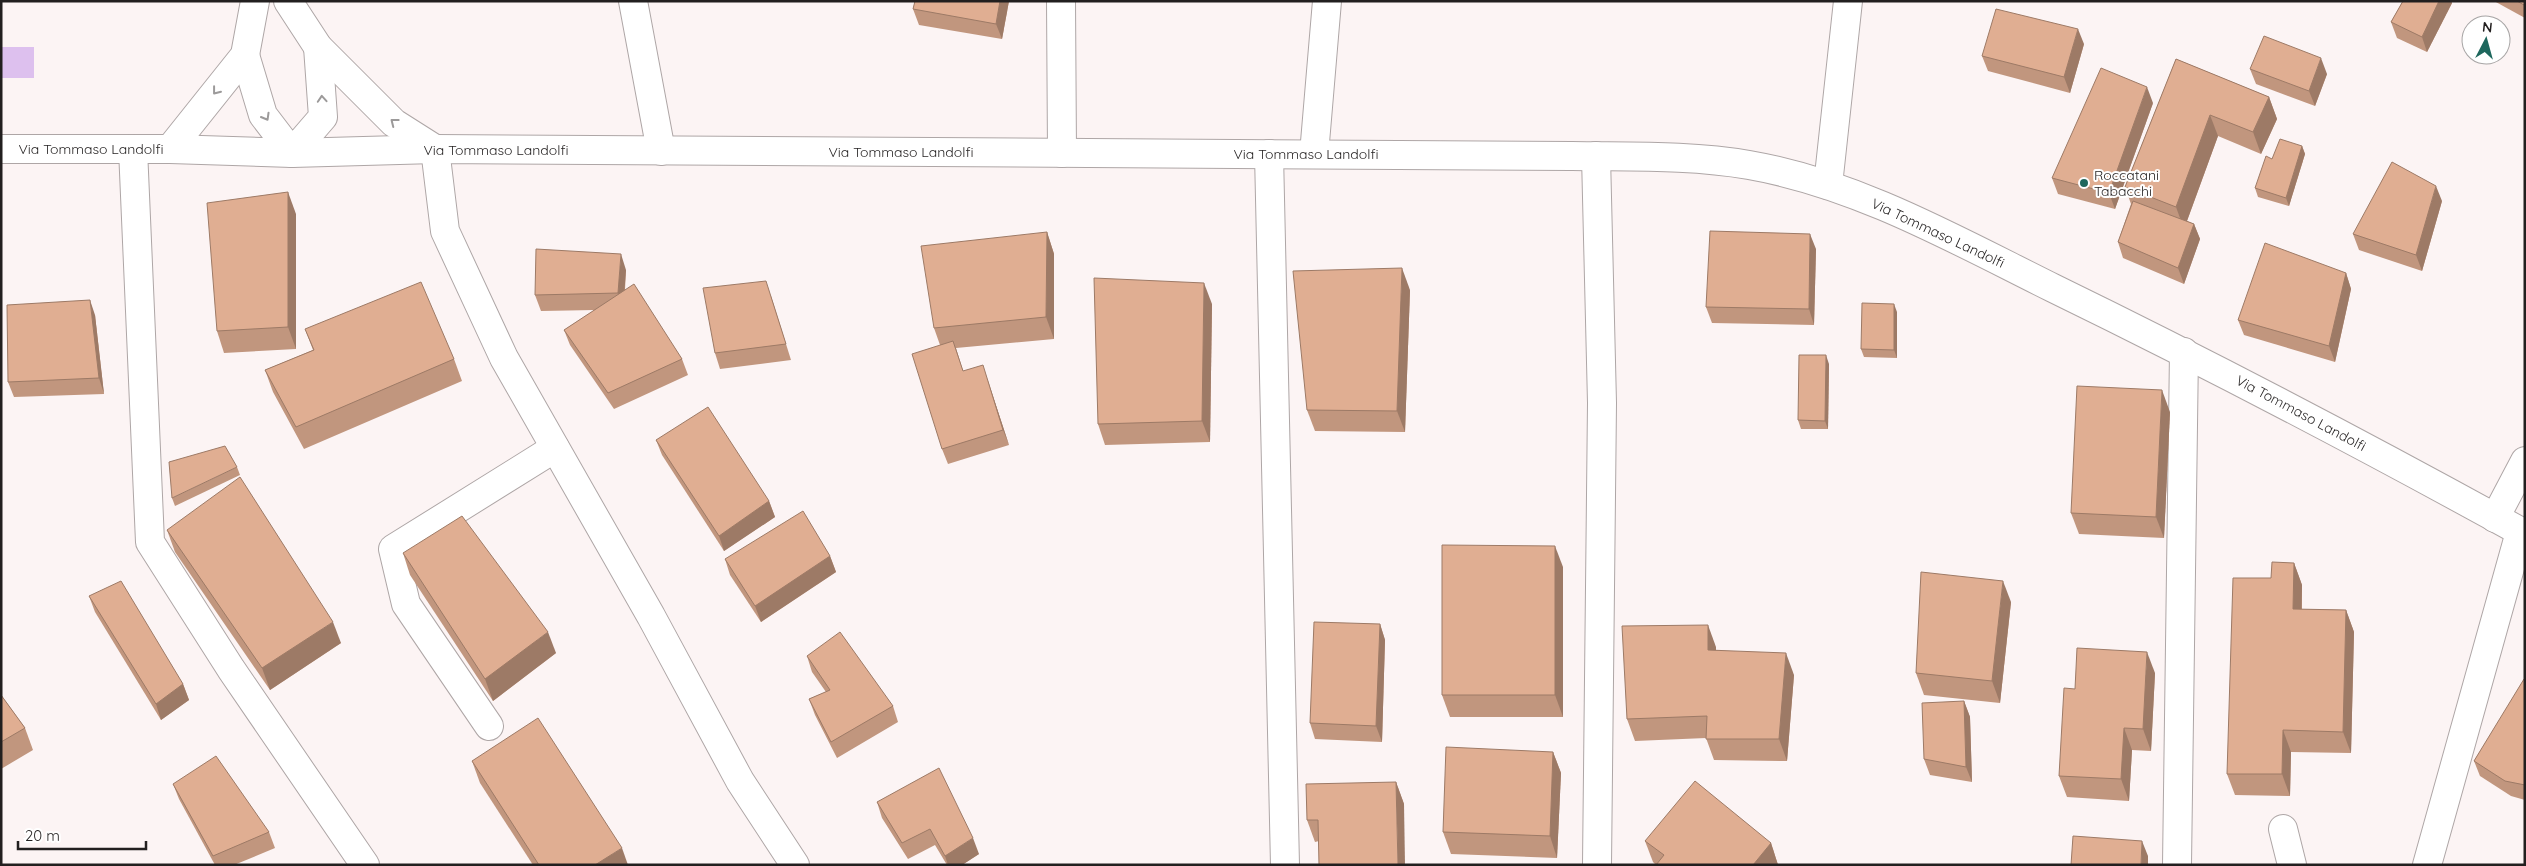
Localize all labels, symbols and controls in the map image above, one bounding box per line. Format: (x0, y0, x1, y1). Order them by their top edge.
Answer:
north arrow (2461, 15, 2511, 65)
text: N (2481, 18, 2493, 37)
one-way arrow (212, 86, 221, 95)
one-way arrow (316, 94, 327, 102)
one-way arrow (260, 112, 270, 121)
one-way arrow (391, 120, 400, 128)
street label: Via Tommaso Landolfi (19, 140, 163, 158)
street label: Via Tommaso Landolfi (424, 141, 568, 159)
street label: Via Tommaso Landolfi (829, 143, 973, 161)
street label: Via Tommaso Landolfi (1234, 145, 1378, 163)
place label: Roccatani Tabacchi (2094, 166, 2159, 200)
marker: Roccatani Tabacchi (2078, 177, 2090, 189)
street label: Via Tommaso Landolfi (1869, 194, 2007, 272)
street label: Via Tommaso Landolfi (2233, 371, 2369, 455)
scale bar (18, 818, 145, 850)
text: 20 m (25, 826, 60, 845)

